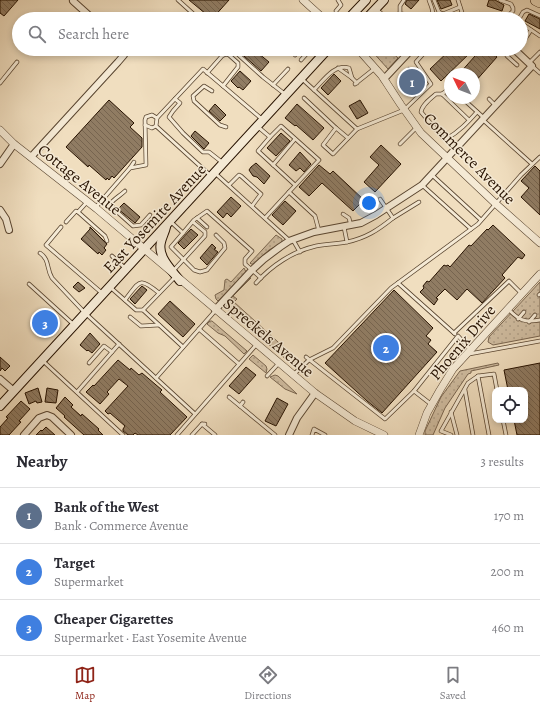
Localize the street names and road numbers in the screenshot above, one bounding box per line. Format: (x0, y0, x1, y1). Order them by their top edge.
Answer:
street label: Commerce Avenue (418, 108, 520, 210)
street label: Cottage Avenue (33, 139, 126, 220)
street label: East Yosemite Avenue (98, 159, 211, 278)
street label: Spreckels Avenue (218, 293, 319, 382)
street label: Phoenix Drive (425, 300, 501, 385)

